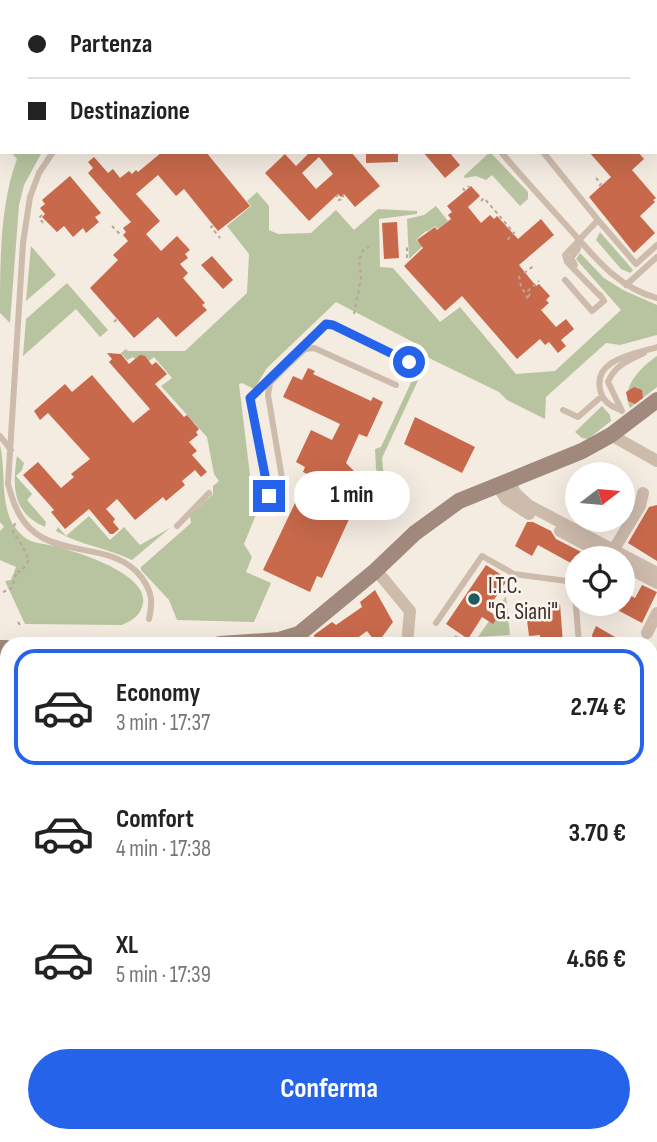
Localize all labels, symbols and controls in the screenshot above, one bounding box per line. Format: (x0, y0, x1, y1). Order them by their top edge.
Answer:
text: Partenza (70, 29, 152, 60)
text: Destinazione (70, 96, 190, 127)
route start (393, 346, 425, 378)
north arrow (565, 462, 635, 532)
map controls (565, 462, 635, 616)
callout: 1 min (294, 472, 409, 520)
route end (253, 480, 285, 512)
text: 1 min (331, 481, 373, 509)
button: locate (565, 546, 635, 616)
place label: I.T.C. "G. Siani" (488, 572, 558, 626)
marker: I.T.C. "G. Siani" (466, 591, 482, 607)
icon: car (32, 676, 95, 739)
text: Economy (116, 678, 200, 709)
text: 2.74 € (570, 692, 626, 723)
text: 3 min · 17:37 (116, 709, 210, 737)
icon: car (32, 802, 95, 865)
text: Comfort (116, 804, 194, 835)
text: 3.70 € (568, 818, 626, 849)
text: 4 min · 17:38 (116, 835, 211, 863)
icon: car (32, 928, 95, 991)
text: XL (116, 930, 138, 961)
text: 4.66 € (567, 944, 626, 975)
text: 5 min · 17:39 (116, 961, 211, 989)
button: Conferma (28, 1049, 630, 1129)

